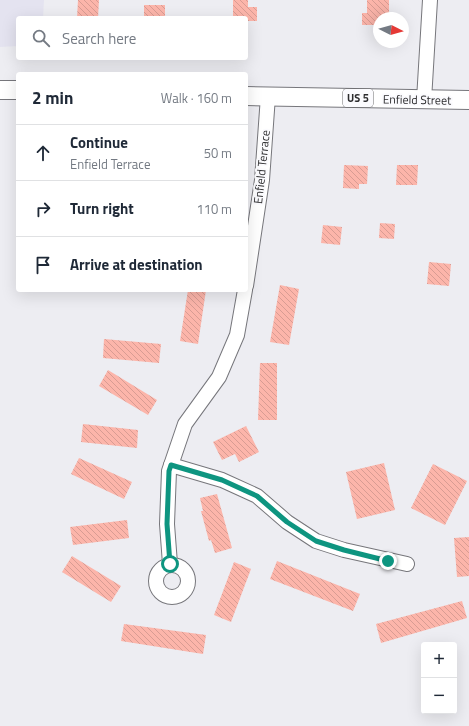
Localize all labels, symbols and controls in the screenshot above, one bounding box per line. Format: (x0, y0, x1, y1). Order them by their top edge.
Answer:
north arrow (373, 12, 409, 48)
search box (16, 16, 248, 60)
icon: search (30, 27, 52, 49)
text: Search here (62, 27, 136, 50)
text: 2 min (32, 85, 73, 111)
text: Walk · 160 m (161, 88, 232, 108)
road number: US 5 (343, 89, 373, 107)
street label: Enfield Street (383, 89, 452, 110)
street label: Enfield Terrace (248, 129, 275, 205)
text: Continue (70, 131, 128, 154)
icon: ahead (32, 142, 54, 164)
text: 50 m (204, 143, 232, 163)
text: Enfield Terrace (70, 154, 151, 174)
text: Turn right (70, 197, 134, 220)
icon: right (32, 198, 54, 220)
text: 110 m (196, 199, 232, 219)
text: Arrive at destination (70, 253, 203, 276)
icon: arrive (32, 254, 54, 276)
route end (379, 552, 397, 570)
route start (161, 555, 179, 573)
map controls (421, 642, 457, 714)
button: + (421, 642, 457, 678)
button: − (421, 678, 457, 714)

